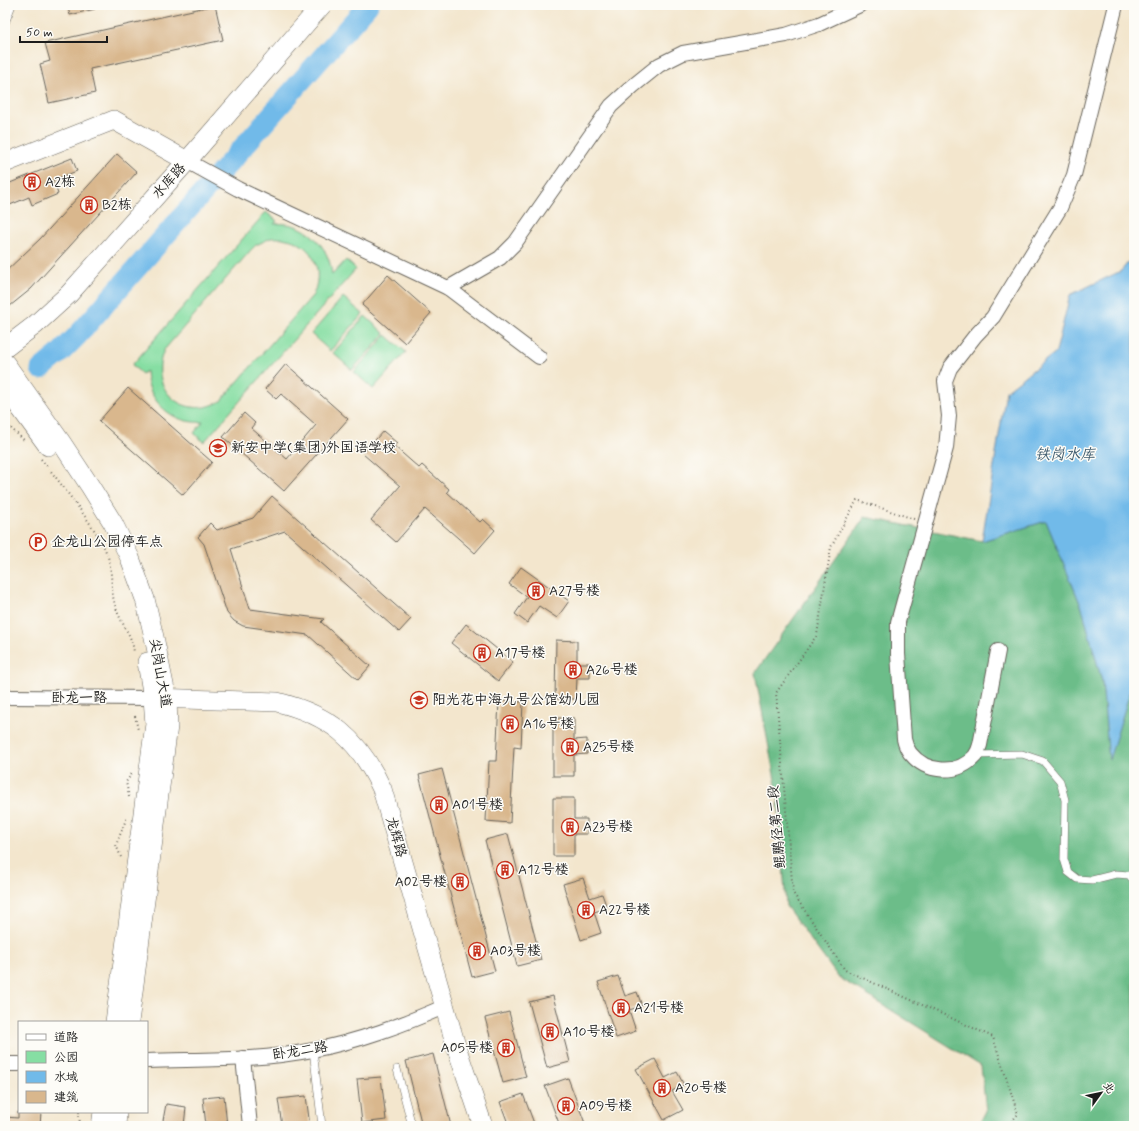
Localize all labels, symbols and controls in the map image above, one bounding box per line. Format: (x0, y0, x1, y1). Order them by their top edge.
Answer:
scale bar (20, 18, 107, 44)
text: 50 m (26, 25, 53, 41)
street label: 水库路 (148, 159, 190, 203)
building icon: A2栋 (22, 172, 42, 192)
place label: A2栋 (45, 173, 75, 191)
building icon: B2栋 (79, 195, 99, 215)
place label: B2栋 (102, 196, 132, 214)
school or university icon: 新安中学(集团)外国语学校 (208, 438, 228, 458)
place label: 新安中学(集团)外国语学校 (231, 439, 396, 457)
water label: 铁岗水库 (1035, 445, 1096, 465)
parking icon: 企龙山公园停车点 (28, 532, 48, 552)
place label: 企龙山公园停车点 (51, 533, 163, 551)
building icon: A27号楼 (526, 581, 546, 601)
place label: A27号楼 (549, 582, 600, 600)
street label: 尖岗山大道 (145, 637, 175, 709)
building icon: A17号楼 (472, 643, 492, 663)
place label: A17号楼 (495, 644, 545, 662)
building icon: A26号楼 (563, 660, 583, 680)
place label: A26号楼 (586, 661, 638, 679)
street label: 卧龙一路 (51, 689, 107, 707)
school or university icon: 阳光花中海九号公馆幼儿园 (409, 690, 429, 710)
place label: 阳光花中海九号公馆幼儿园 (432, 691, 600, 709)
building icon: A16号楼 (500, 714, 520, 734)
place label: A16号楼 (523, 715, 574, 733)
building icon: A25号楼 (560, 737, 580, 757)
place label: A25号楼 (583, 738, 634, 756)
street label: 鲲鹏径第二段 (764, 784, 790, 870)
building icon: A01号楼 (429, 795, 449, 815)
place label: A01号楼 (452, 796, 503, 814)
street label: 龙辉路 (382, 814, 410, 860)
building icon: A23号楼 (560, 817, 580, 837)
place label: A23号楼 (583, 818, 633, 836)
building icon: A12号楼 (495, 860, 515, 880)
place label: A12号楼 (518, 861, 569, 879)
building icon: A02号楼 (450, 872, 470, 892)
place label: A02号楼 (395, 873, 447, 891)
building icon: A22号楼 (576, 900, 596, 920)
place label: A22号楼 (599, 901, 650, 919)
building icon: A03号楼 (467, 941, 487, 961)
place label: A03号楼 (490, 942, 541, 960)
building icon: A21号楼 (611, 998, 631, 1018)
place label: A21号楼 (634, 999, 684, 1017)
legend (18, 1021, 148, 1113)
building icon: A10号楼 (540, 1022, 560, 1042)
place label: A10号楼 (563, 1023, 614, 1041)
text: 道路 (54, 1030, 78, 1046)
street label: 卧龙二路 (271, 1038, 329, 1064)
building icon: A05号楼 (496, 1038, 516, 1058)
place label: A05号楼 (441, 1039, 493, 1057)
text: 公园 (54, 1050, 78, 1066)
text: 水域 (54, 1070, 78, 1086)
north arrow (1081, 1073, 1121, 1113)
building icon: A20号楼 (652, 1078, 672, 1098)
place label: A20号楼 (675, 1079, 727, 1097)
text: 北 (1100, 1080, 1117, 1097)
text: 建筑 (54, 1090, 78, 1106)
building icon: A09号楼 (556, 1096, 576, 1116)
place label: A09号楼 (579, 1097, 632, 1115)

